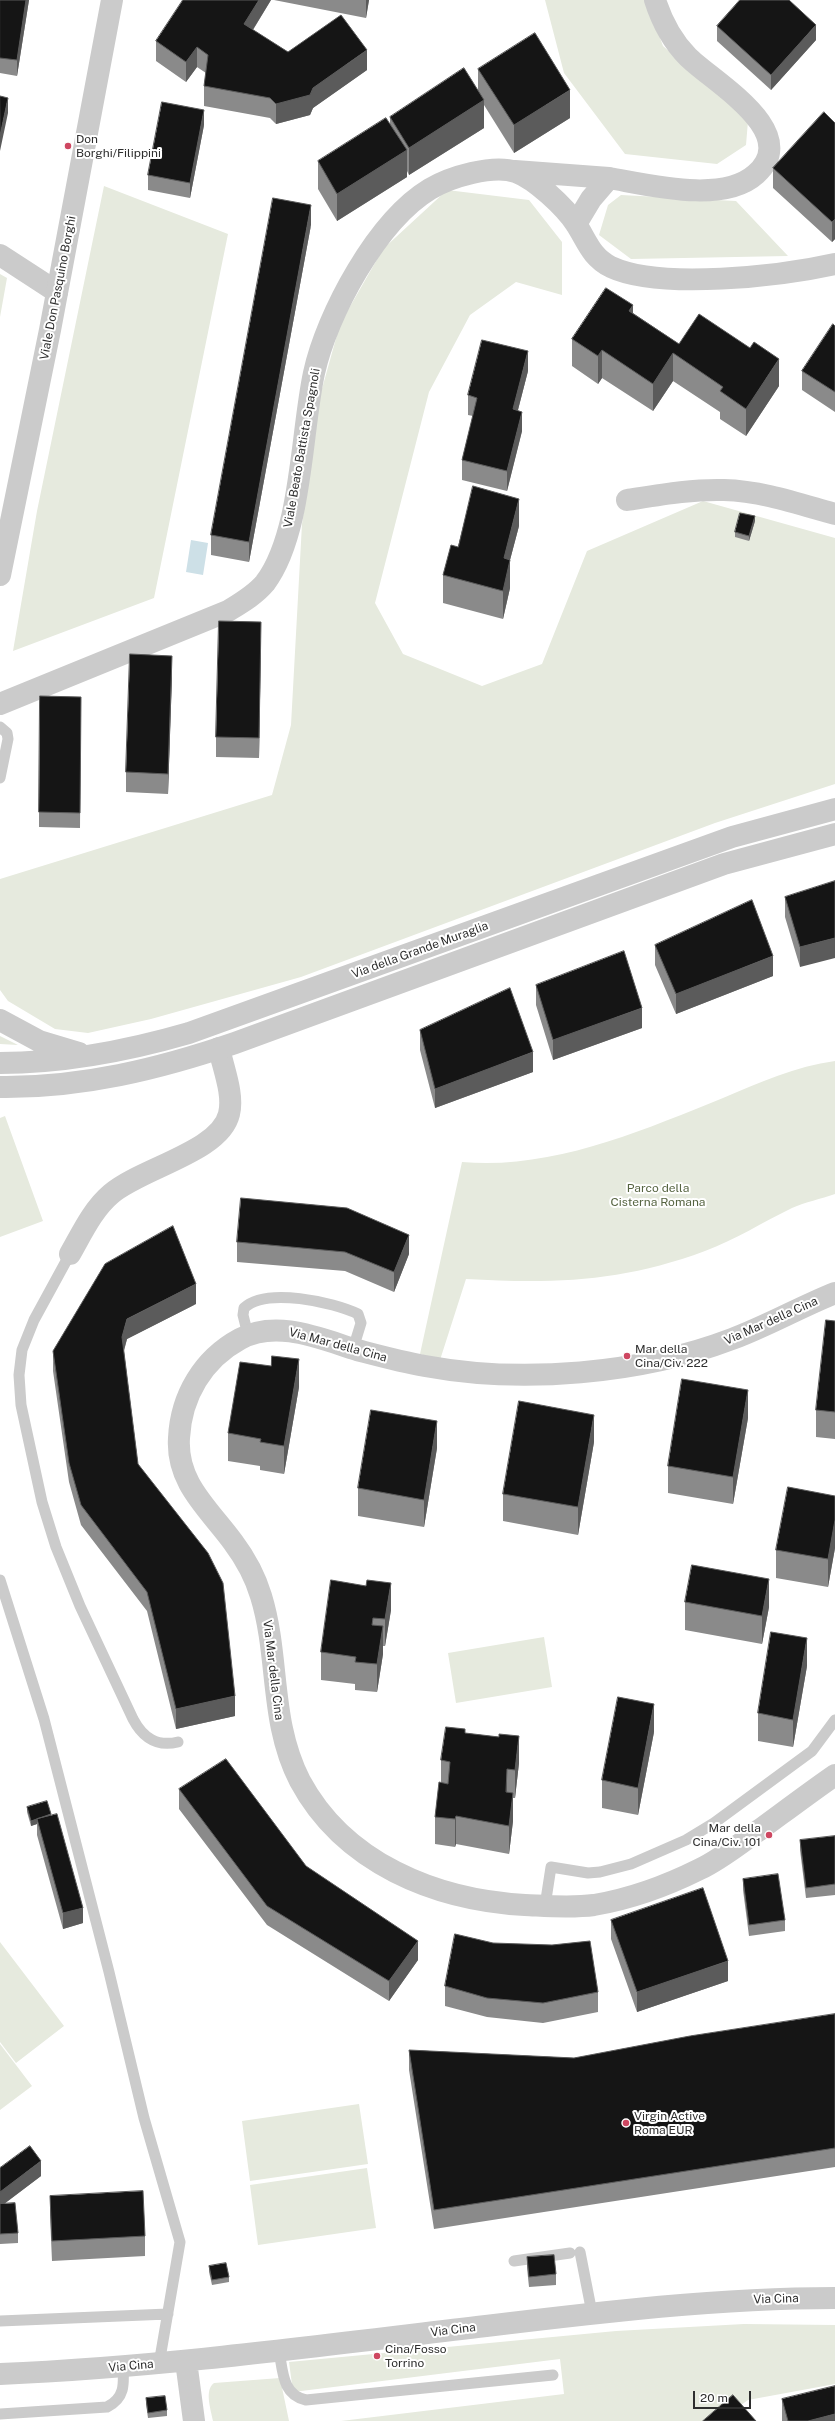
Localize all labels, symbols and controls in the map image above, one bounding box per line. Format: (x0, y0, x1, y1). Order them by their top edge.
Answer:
place label: Don Borghi/Filippini (76, 132, 161, 160)
marker: Don Borghi/Filippini (63, 141, 73, 151)
street label: Viale Don Pasquino Borghi (37, 215, 79, 361)
street label: Viale Beato Battista Spagnoli (281, 367, 323, 529)
street label: Via della Grande Muraglia (350, 919, 490, 981)
park label: Parco della Cisterna Romana (611, 1181, 705, 1209)
street label: Via Mar della Cina (722, 1294, 820, 1348)
street label: Via Mar della Cina (287, 1325, 389, 1365)
place label: Mar della Cina/Civ. 222 (635, 1342, 708, 1370)
marker: Mar della Cina/Civ. 222 (622, 1351, 632, 1361)
street label: Via Mar della Cina (260, 1619, 286, 1721)
place label: Mar della Cina/Civ. 101 (693, 1821, 761, 1849)
marker: Mar della Cina/Civ. 101 (764, 1830, 774, 1840)
place label: Virgin Active Roma EUR (634, 2109, 705, 2137)
marker: Virgin Active Roma EUR (621, 2118, 631, 2128)
street label: Via Cina (753, 2291, 799, 2307)
street label: Via Cina (430, 2320, 476, 2340)
place label: Cina/Fosso Torrino (385, 2342, 447, 2370)
marker: Cina/Fosso Torrino (372, 2351, 382, 2361)
street label: Via Cina (108, 2357, 154, 2375)
scale bar (695, 2383, 753, 2409)
text: 20 m (700, 2391, 728, 2405)

